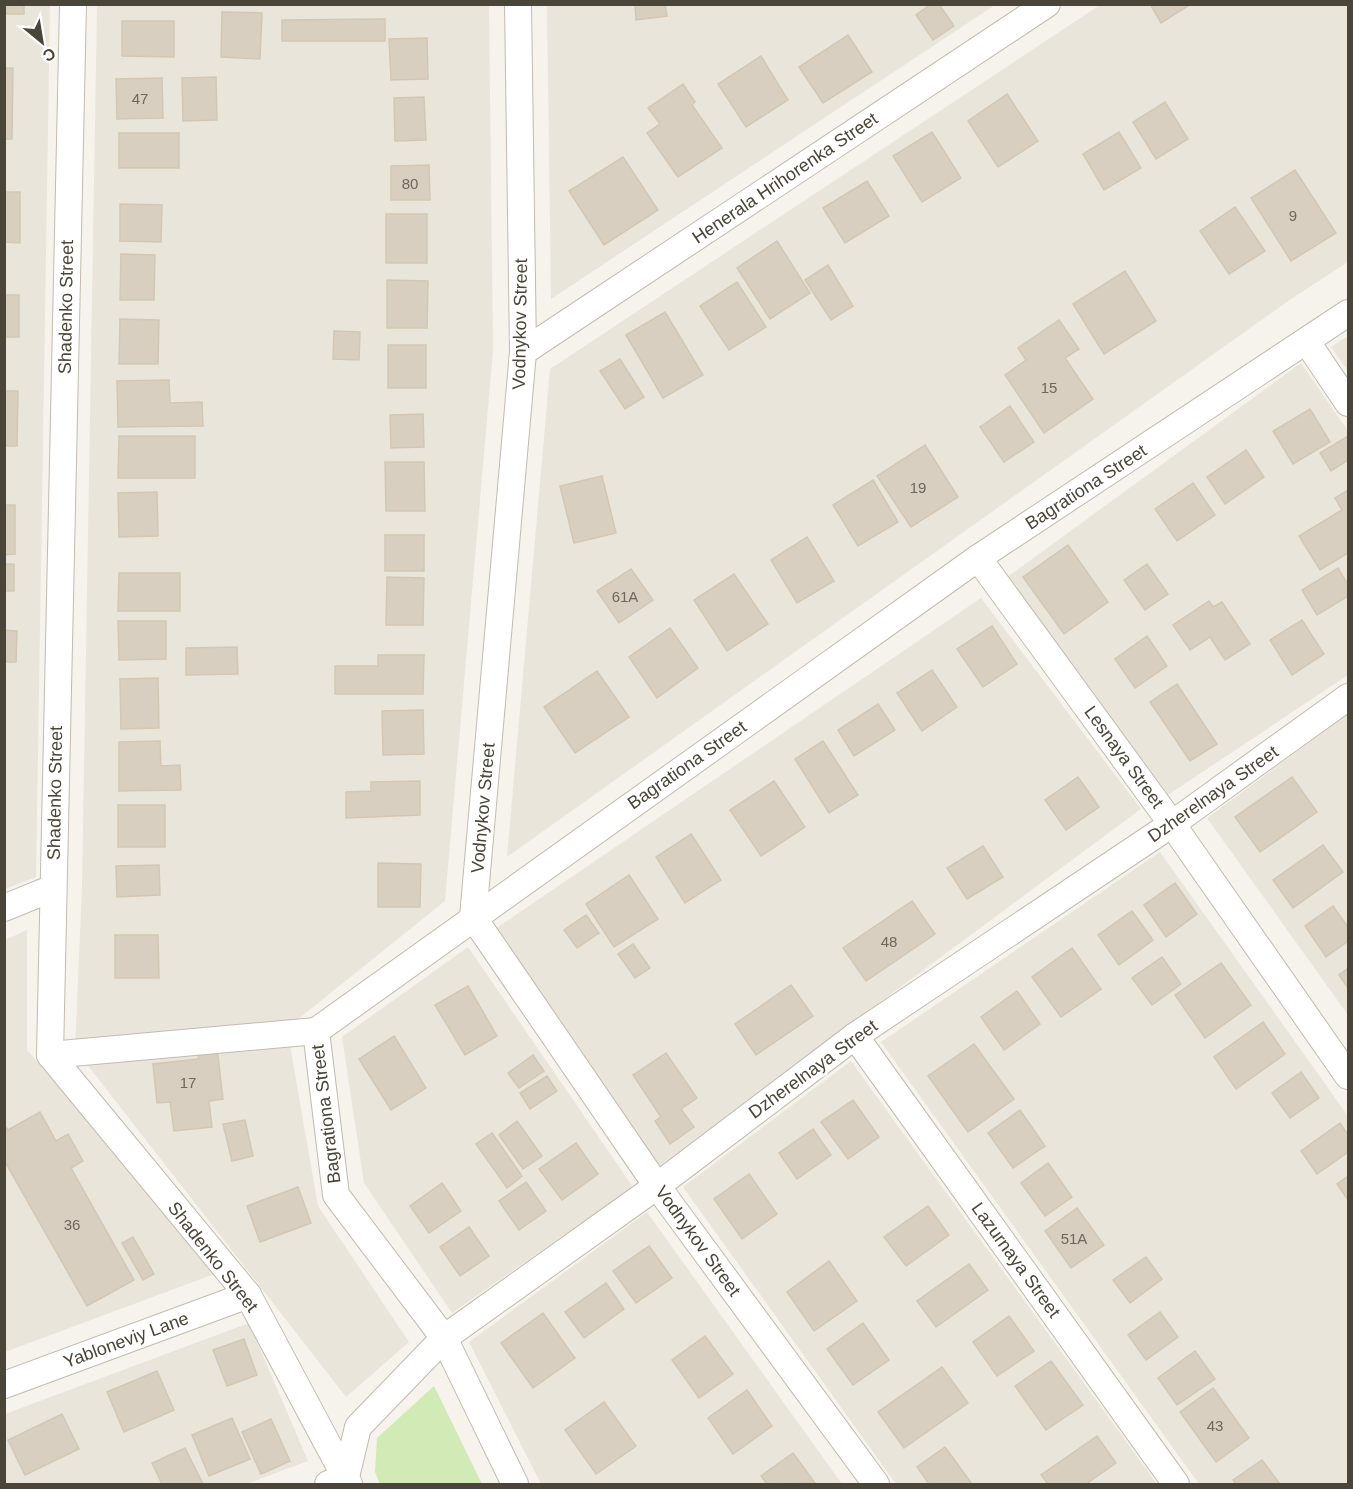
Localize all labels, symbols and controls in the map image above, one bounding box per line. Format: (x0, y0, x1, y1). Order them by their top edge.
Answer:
north arrow (12, 12, 72, 72)
text: С (40, 44, 59, 65)
house number: 47 (132, 90, 148, 107)
street label: Henerala Hrihorenka Street (689, 108, 881, 248)
house number: 80 (402, 175, 418, 192)
house number: 9 (1289, 207, 1297, 224)
street label: Shadenko Street (55, 240, 77, 374)
street label: Vodnykov Street (509, 258, 531, 390)
house number: 15 (1041, 379, 1057, 396)
street label: Bagrationa Street (1022, 440, 1150, 534)
house number: 19 (910, 479, 926, 496)
house number: 61А (612, 588, 638, 605)
street label: Lesnaya Street (1080, 702, 1168, 812)
street label: Bagrationa Street (624, 717, 750, 813)
street label: Shadenko Street (44, 726, 66, 860)
street label: Vodnykov Street (467, 742, 499, 874)
street label: Dzherelnaya Street (1144, 742, 1282, 846)
house number: 48 (881, 933, 897, 950)
street label: Dzherelnaya Street (745, 1016, 881, 1122)
street label: Bagrationa Street (308, 1043, 344, 1185)
house number: 17 (180, 1074, 196, 1091)
street label: Vodnykov Street (651, 1182, 745, 1300)
street label: Shadenko Street (164, 1198, 262, 1316)
street label: Lazurnaya Street (968, 1199, 1064, 1321)
house number: 36 (64, 1216, 80, 1233)
house number: 51А (1061, 1230, 1087, 1247)
street label: Yabloneviy Lane (61, 1308, 191, 1372)
house number: 43 (1207, 1417, 1223, 1434)

